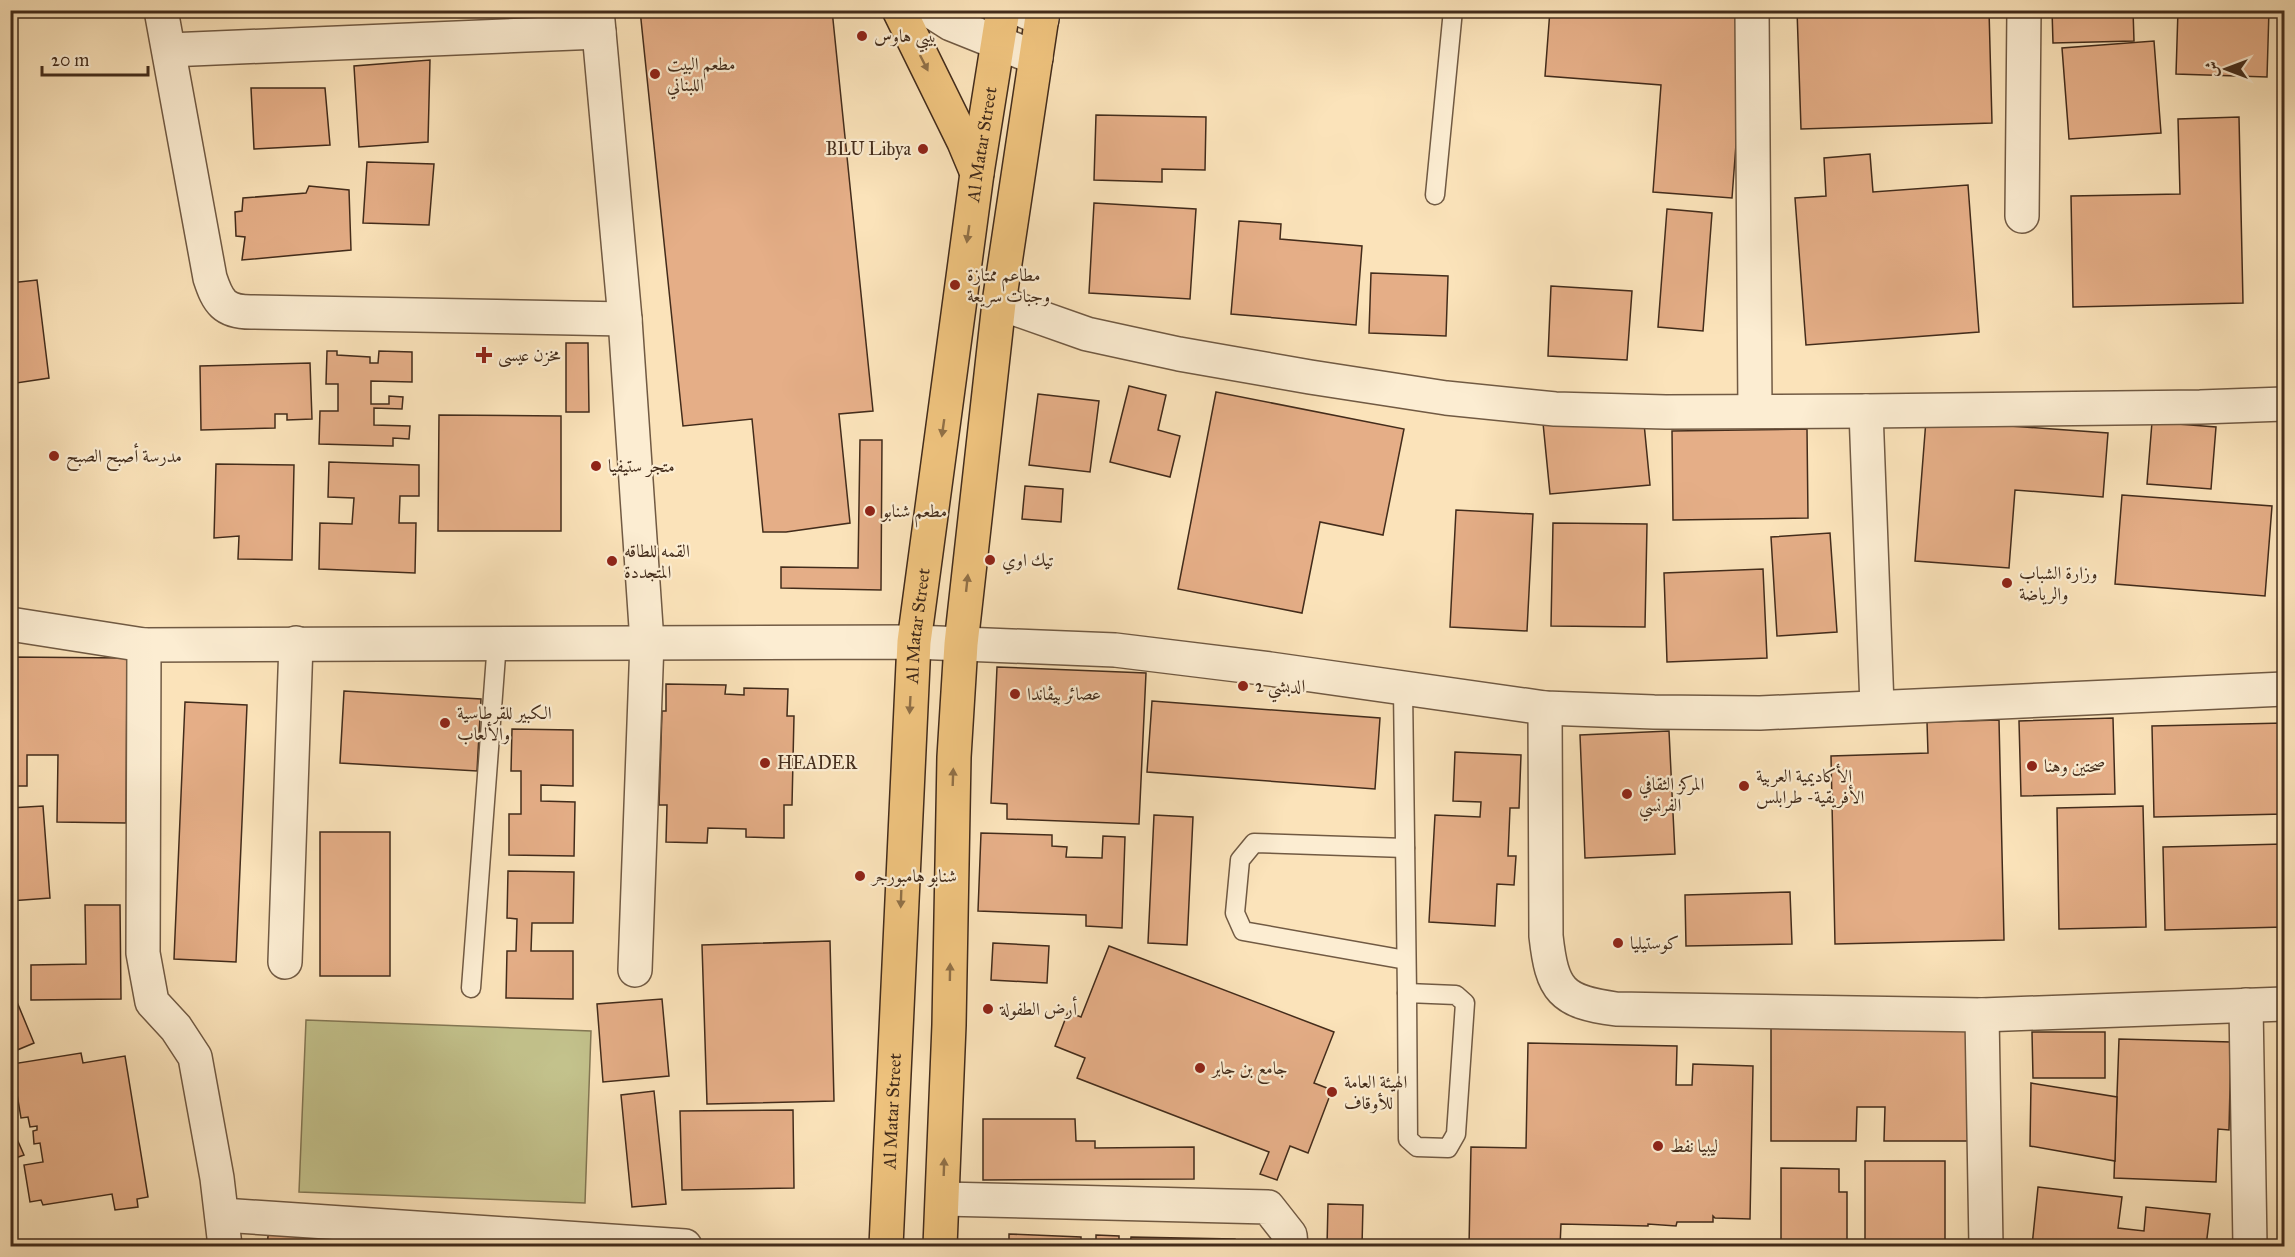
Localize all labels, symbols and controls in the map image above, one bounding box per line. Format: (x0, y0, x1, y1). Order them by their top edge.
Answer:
place label: بيبي هاوس (874, 25, 937, 53)
marker: بيبي هاوس (855, 29, 869, 43)
scale bar (42, 39, 148, 77)
north arrow (2196, 39, 2256, 99)
text: 20 m (51, 49, 89, 71)
place label: مطعم البيت اللبناني (667, 53, 736, 100)
one-way arrow (919, 55, 929, 72)
text: ش (2202, 61, 2221, 77)
marker: مطعم البيت اللبناني (648, 67, 662, 81)
street label: Al Matar Street (962, 84, 1002, 204)
place label: BLU Libya (826, 138, 911, 160)
marker: BLU Libya (916, 142, 930, 156)
one-way arrow (964, 225, 973, 244)
place label: مطاعم ممتازة وجبات سريعة (967, 264, 1050, 308)
marker: مطاعم ممتازة وجبات سريعة (948, 278, 962, 292)
place label: مخزن عيسى (498, 344, 561, 368)
marker: مخزن عيسى (475, 346, 493, 364)
one-way arrow (938, 418, 947, 437)
place label: مدرسة أصبح الصبح (66, 443, 182, 472)
marker: مدرسة أصبح الصبح (47, 449, 61, 463)
place label: متجر ستيفيا (608, 455, 675, 478)
marker: متجر ستيفيا (589, 459, 603, 473)
place label: مطعم شنابو (880, 500, 947, 528)
marker: مطعم شنابو (863, 504, 877, 518)
place label: القمه للطاقه المتجددة (624, 540, 690, 583)
place label: تيك اوي (1002, 549, 1054, 575)
marker: تيك اوي (983, 553, 997, 567)
marker: القمه للطاقه المتجددة (605, 554, 619, 568)
place label: وزارة الشباب والرياضة (2019, 562, 2097, 605)
street label: Al Matar Street (901, 566, 935, 685)
one-way arrow (962, 573, 972, 592)
marker: وزارة الشباب والرياضة (2000, 576, 2014, 590)
place label: الدبشي 2 (1255, 675, 1305, 703)
marker: الدبشي 2 (1236, 679, 1250, 693)
place label: عصائر بيڤاندا (1027, 683, 1101, 705)
marker: عصائر بيڤاندا (1008, 687, 1022, 701)
one-way arrow (906, 695, 915, 714)
place label: الكبير للقرطاسية والألعاب (457, 702, 552, 745)
marker: الكبير للقرطاسية والألعاب (438, 716, 452, 730)
place label: HEADER (777, 752, 858, 774)
place label: صحتين وهنا (2044, 755, 2105, 777)
marker: HEADER (758, 756, 772, 770)
marker: صحتين وهنا (2025, 759, 2039, 773)
place label: الأكاديمية العربية الأفريقية- طرابلس (1756, 763, 1865, 809)
one-way arrow (948, 768, 958, 787)
place label: المركز الثقافي الفرنسي (1639, 773, 1705, 822)
marker: الأكاديمية العربية الأفريقية- طرابلس (1737, 779, 1751, 793)
marker: المركز الثقافي الفرنسي (1620, 787, 1634, 801)
place label: شنابو هامبورجر (870, 865, 957, 887)
marker: شنابو هامبورجر (853, 869, 867, 883)
one-way arrow (896, 890, 906, 909)
place label: كوستيليا (1630, 932, 1679, 954)
marker: كوستيليا (1611, 936, 1625, 950)
one-way arrow (945, 963, 954, 982)
place label: أرض الطفولة (999, 996, 1078, 1020)
marker: أرض الطفولة (981, 1002, 995, 1016)
street label: Al Matar Street (879, 1052, 906, 1171)
place label: جامع بن جابر (1210, 1057, 1288, 1084)
marker: جامع بن جابر (1193, 1061, 1207, 1075)
place label: الهيئة العامة للأوقاف (1344, 1071, 1407, 1114)
marker: الهيئة العامة للأوقاف (1325, 1085, 1339, 1099)
place label: ليبيا نفط (1670, 1135, 1718, 1157)
marker: ليبيا نفط (1651, 1139, 1665, 1153)
one-way arrow (939, 1158, 949, 1177)

